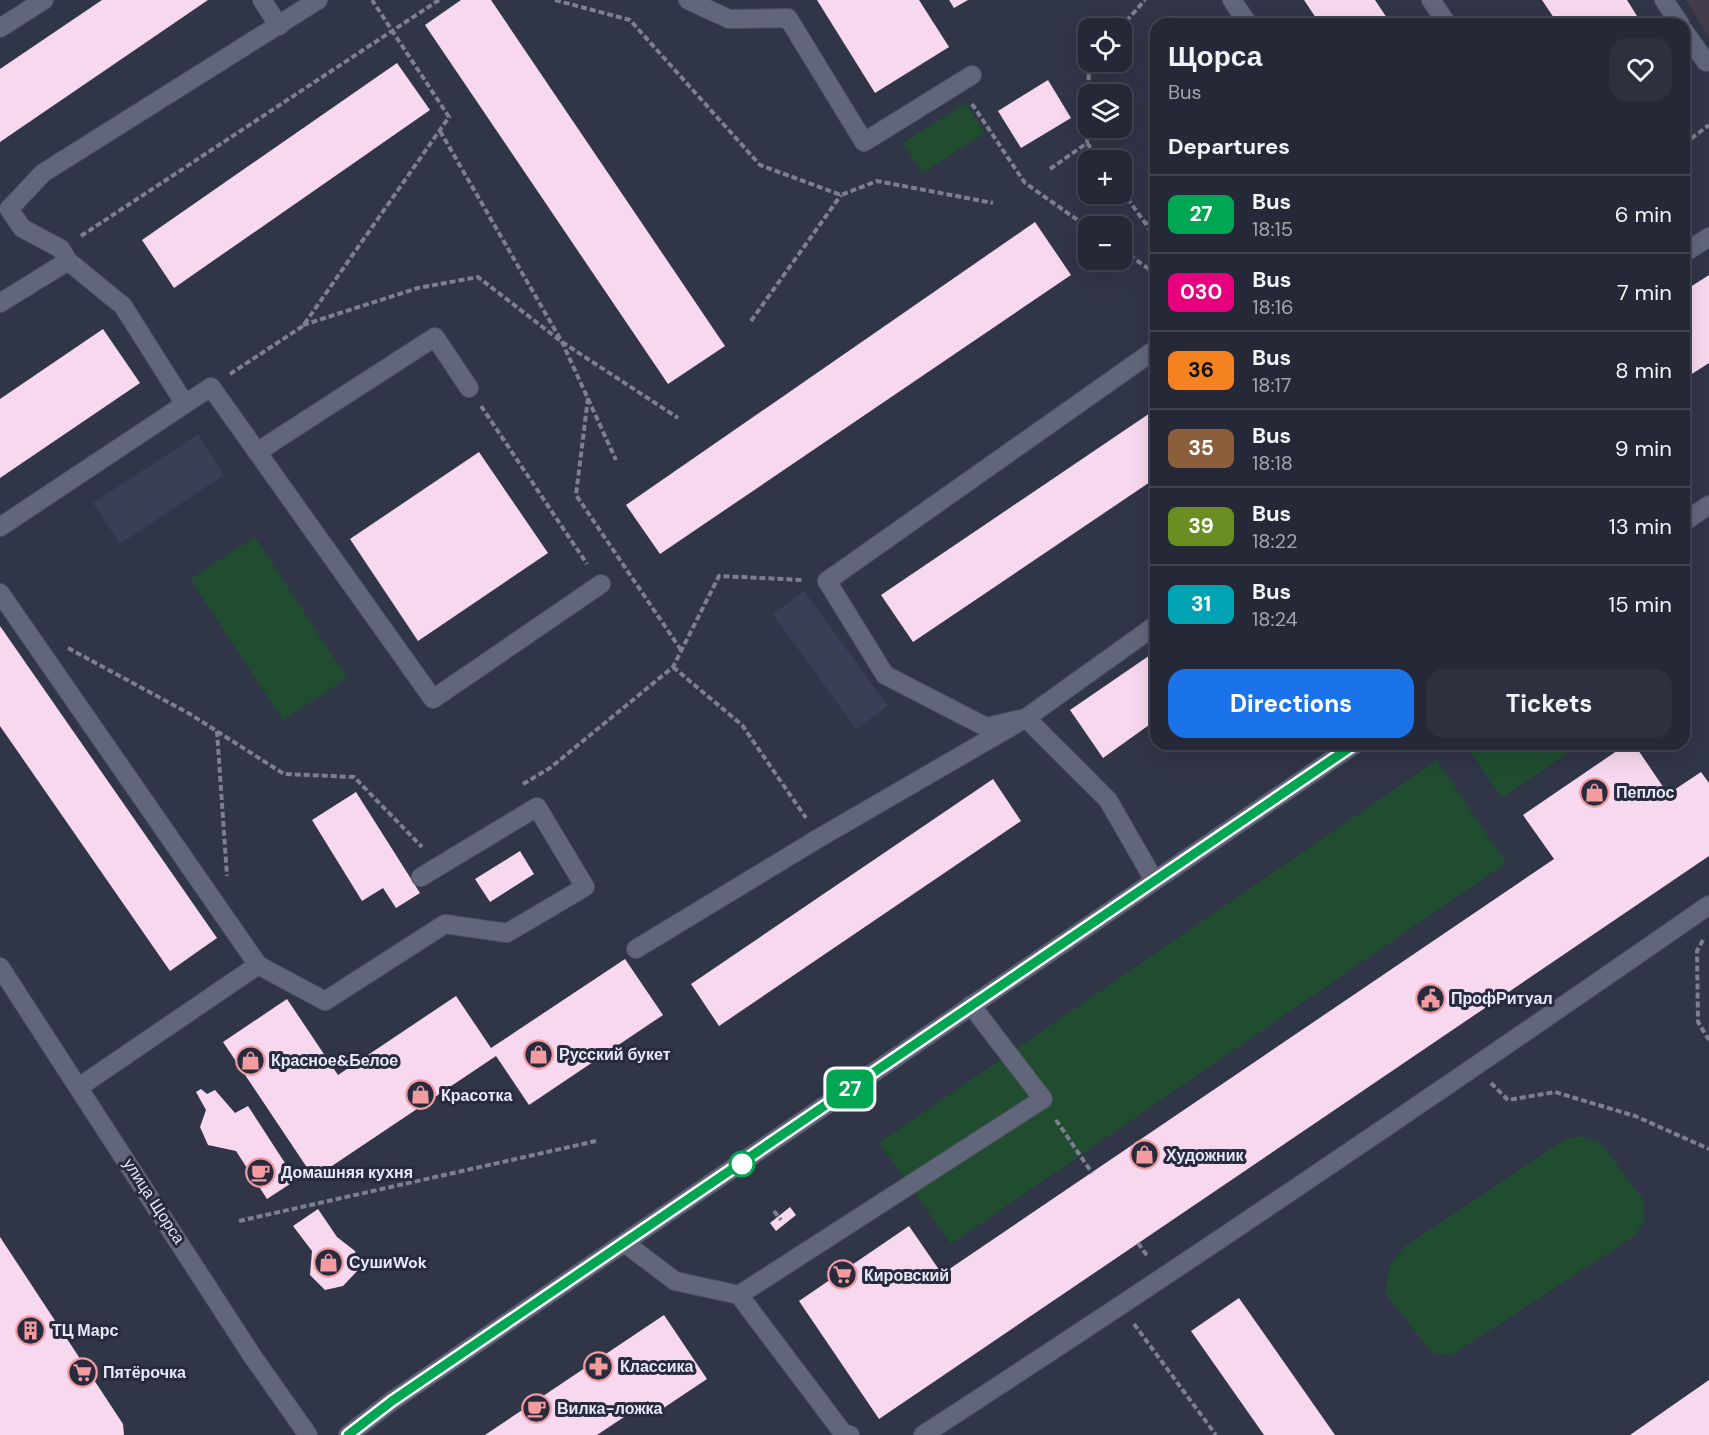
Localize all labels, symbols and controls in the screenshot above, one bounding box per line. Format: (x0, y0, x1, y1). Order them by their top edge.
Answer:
map controls (1078, 18, 1132, 270)
button: locate (1078, 18, 1132, 72)
text: Щорса (1168, 38, 1262, 75)
button: heart (1609, 38, 1672, 101)
text: Bus (1168, 79, 1202, 105)
button: layers (1078, 84, 1132, 138)
text: Departures (1168, 132, 1290, 161)
button: + (1078, 150, 1132, 204)
text: Bus (1252, 187, 1291, 216)
text: 27 (1189, 200, 1213, 228)
text: 6 min (1615, 200, 1672, 229)
button: − (1078, 216, 1132, 270)
text: 18:15 (1252, 216, 1293, 242)
text: Bus (1252, 265, 1292, 294)
text: 030 (1180, 278, 1222, 306)
text: 7 min (1617, 278, 1672, 307)
text: 18:16 (1252, 294, 1293, 320)
text: Bus (1252, 343, 1291, 372)
text: 36 (1188, 356, 1214, 384)
text: 8 min (1615, 356, 1672, 385)
text: 18:17 (1252, 372, 1291, 398)
text: Bus (1252, 421, 1291, 450)
text: 35 (1188, 434, 1214, 462)
text: 9 min (1615, 434, 1672, 463)
text: 18:18 (1252, 450, 1293, 476)
text: Bus (1252, 499, 1291, 528)
text: 39 (1188, 512, 1214, 540)
text: 13 min (1609, 512, 1672, 541)
text: 18:22 (1252, 528, 1297, 554)
text: Bus (1252, 577, 1291, 606)
text: 31 (1191, 590, 1211, 618)
text: 15 min (1608, 590, 1672, 619)
text: 18:24 (1252, 606, 1298, 632)
button: Directions (1168, 669, 1414, 738)
button: Tickets (1426, 669, 1672, 738)
shop icon: Пеплос (1579, 776, 1611, 808)
place label: Пеплос (1616, 782, 1675, 803)
public building icon: ПрофРитуал (1414, 982, 1446, 1014)
place label: ПрофРитуал (1451, 988, 1553, 1009)
shop icon: Русский букет (522, 1038, 554, 1070)
shop icon: Красное&Белое (234, 1044, 266, 1076)
place label: Русский букет (559, 1044, 671, 1065)
place label: Красное&Белое (271, 1050, 398, 1071)
line badge: 27 (823, 1070, 877, 1108)
text: 27 (838, 1075, 862, 1103)
shop icon: Красотка (404, 1079, 436, 1111)
place label: Красотка (441, 1085, 513, 1106)
shop icon: Художник (1129, 1139, 1161, 1171)
place label: Художник (1166, 1145, 1245, 1166)
unlabelled marker (729, 1151, 755, 1177)
street label: улица Щорса (119, 1154, 190, 1248)
cafe icon: Домашняя кухня (244, 1156, 276, 1188)
place label: Домашняя кухня (281, 1162, 413, 1183)
shop icon: СушиWok (312, 1246, 344, 1278)
place label: СушиWok (349, 1252, 428, 1273)
supermarket icon: Кировский (827, 1259, 859, 1291)
place label: Кировский (864, 1265, 949, 1286)
building icon: ТЦ Марс (15, 1314, 47, 1346)
place label: ТЦ Марс (52, 1320, 118, 1341)
pharmacy icon: Классика (583, 1350, 615, 1382)
supermarket icon: Пятёрочка (66, 1356, 98, 1388)
place label: Классика (620, 1356, 693, 1377)
place label: Пятёрочка (103, 1362, 186, 1383)
cafe icon: Вилка-ложка (520, 1392, 552, 1424)
place label: Вилка-ложка (557, 1398, 663, 1419)

